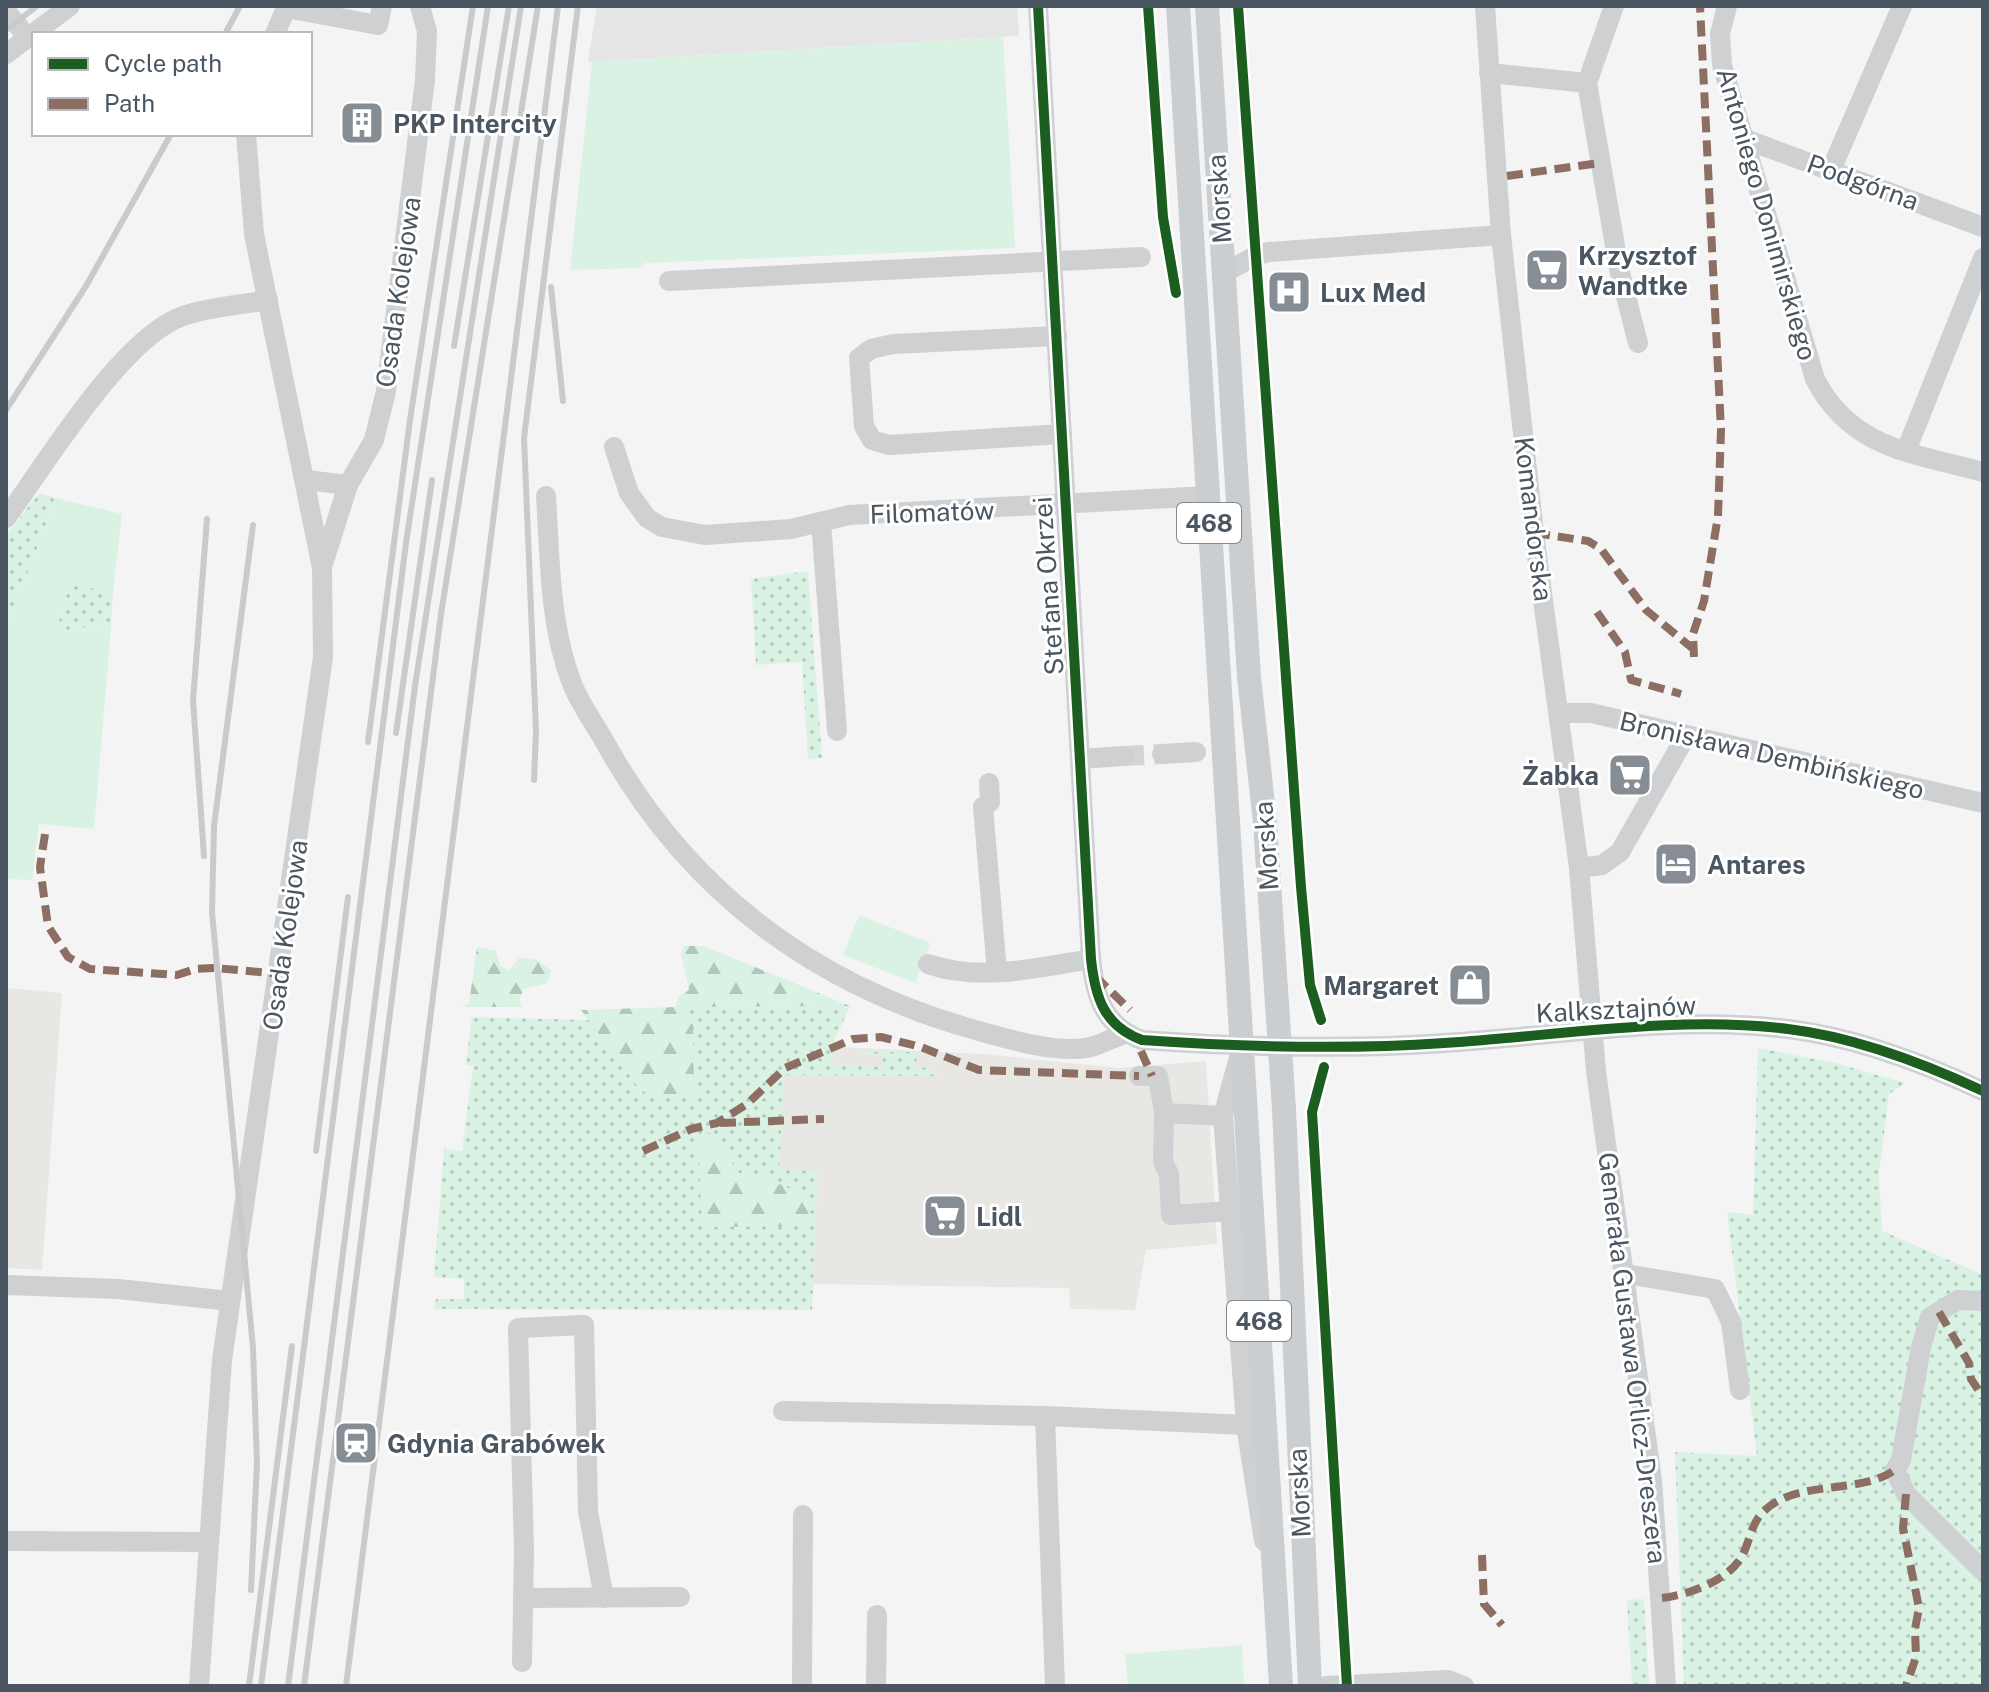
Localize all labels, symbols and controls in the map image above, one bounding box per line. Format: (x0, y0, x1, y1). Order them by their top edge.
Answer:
legend (32, 32, 312, 136)
text: Cycle path (104, 49, 222, 77)
street label: Antoniego Donimirskiego (1710, 64, 1824, 364)
text: Path (104, 89, 155, 117)
building icon: PKP Intercity (338, 99, 386, 147)
place label: PKP Intercity (393, 108, 557, 139)
street label: Podgórna (1803, 148, 1923, 216)
street label: Morska (1200, 153, 1238, 245)
street label: Osada Kolejowa (369, 195, 427, 389)
place label: Krzysztof Wandtke (1578, 240, 1697, 301)
supermarket icon: Krzysztof Wandtke (1523, 246, 1571, 294)
hospital icon: Lux Med (1265, 268, 1313, 316)
place label: Lux Med (1320, 277, 1426, 308)
street label: Komandorska (1509, 435, 1559, 603)
street label: Filomatów (869, 494, 995, 530)
street label: Stefana Okrzei (1026, 496, 1070, 676)
road number: 468 (1177, 503, 1241, 543)
street label: Bronisława Dembińskiego (1617, 705, 1927, 805)
supermarket icon: Żabka (1606, 751, 1654, 799)
place label: Żabka (1521, 760, 1599, 791)
street label: Morska (1247, 800, 1285, 892)
street label: Osada Kolejowa (256, 838, 314, 1032)
hotel icon: Antares (1652, 840, 1700, 888)
place label: Antares (1707, 849, 1806, 880)
shop icon: Margaret (1446, 961, 1494, 1009)
place label: Margaret (1323, 970, 1439, 1001)
street label: Kalksztajnów (1535, 989, 1697, 1029)
street label: Generała Gustawa Orlicz-Dreszera (1592, 1151, 1674, 1565)
supermarket icon: Lidl (921, 1192, 969, 1240)
place label: Lidl (976, 1201, 1022, 1232)
road number: 468 (1227, 1301, 1291, 1341)
station icon: Gdynia Grabówek (332, 1419, 380, 1467)
place label: Gdynia Grabówek (387, 1428, 606, 1459)
street label: Morska (1281, 1448, 1317, 1538)

